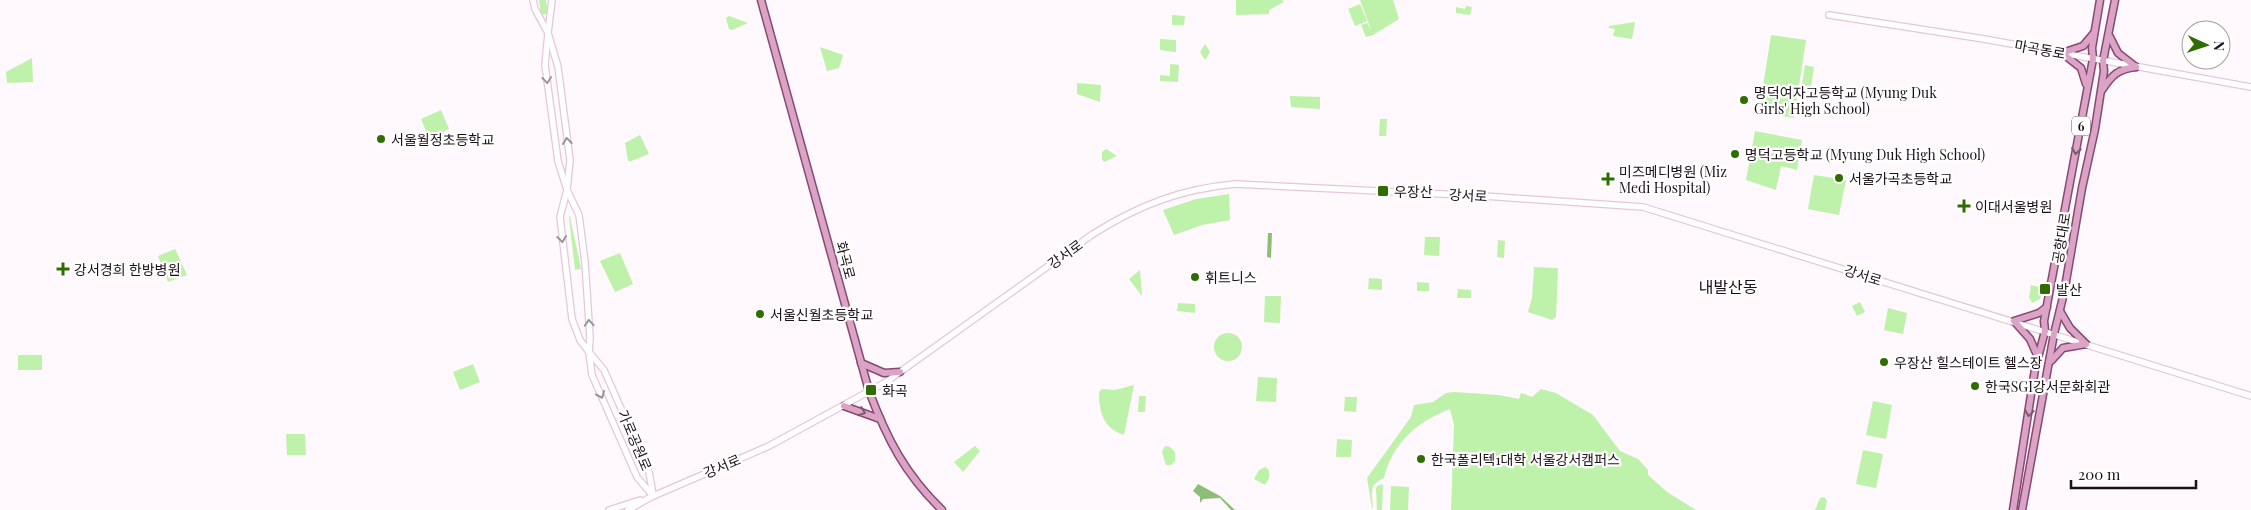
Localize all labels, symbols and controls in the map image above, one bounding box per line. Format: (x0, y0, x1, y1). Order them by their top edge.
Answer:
north arrow (2181, 20, 2231, 70)
street label: 마곡동로 (2013, 35, 2067, 63)
text: N (2210, 40, 2229, 51)
one-way arrow (541, 76, 552, 84)
place label: 명덕여자고등학교 (Myung Duk Girls' High School) (1754, 83, 1937, 118)
marker: 명덕여자고등학교 (Myung Duk Girls' High School) (1738, 94, 1750, 106)
road number: 6 (2072, 116, 2090, 136)
place label: 서울월정초등학교 (391, 130, 494, 149)
marker: 서울월정초등학교 (375, 133, 387, 145)
one-way arrow (562, 137, 573, 145)
place label: 명덕고등학교 (Myung Duk High School) (1745, 145, 1985, 164)
one-way arrow (2072, 147, 2082, 156)
marker: 명덕고등학교 (Myung Duk High School) (1729, 148, 1741, 160)
place label: 미즈메디병원 (Miz Medi Hospital) (1619, 162, 1727, 197)
place label: 서울가곡초등학교 (1849, 169, 1952, 188)
marker: 미즈메디병원 (Miz Medi Hospital) (1601, 172, 1615, 186)
marker: 서울가곡초등학교 (1833, 172, 1845, 184)
place label: 우장산 (1394, 182, 1433, 201)
marker: 우장산 (1376, 184, 1390, 198)
street label: 강서로 (1448, 185, 1488, 206)
place label: 이대서울병원 (1975, 197, 2052, 216)
marker: 이대서울병원 (1957, 199, 1971, 213)
street label: 공항대로 (2048, 211, 2074, 265)
one-way arrow (556, 235, 567, 243)
street label: 강서로 (1044, 235, 1086, 273)
street label: 화곡로 (832, 239, 860, 281)
place label: 강서경희 한방병원 (74, 260, 181, 279)
street label: 강서로 (1842, 260, 1884, 290)
marker: 강서경희 한방병원 (56, 262, 70, 276)
place label: 휘트니스 (1205, 268, 1257, 287)
marker: 휘트니스 (1189, 271, 1201, 283)
district label: 내발산동 (1699, 276, 1758, 297)
place label: 발산 (2056, 280, 2082, 299)
marker: 발산 (2038, 282, 2052, 296)
place label: 서울신월초등학교 (770, 305, 873, 324)
marker: 서울신월초등학교 (754, 308, 766, 320)
one-way arrow (584, 319, 595, 327)
place label: 우장산 힐스테이트 헬스장 (1894, 353, 2043, 372)
marker: 우장산 힐스테이트 헬스장 (1878, 356, 1890, 368)
place label: 한국SGI강서문화회관 (1985, 377, 2110, 396)
marker: 한국SGI강서문화회관 (1969, 380, 1981, 392)
place label: 화곡 (882, 381, 908, 400)
marker: 화곡 (864, 383, 878, 397)
one-way arrow (595, 390, 606, 399)
one-way arrow (857, 406, 866, 416)
street label: 가로공원로 (614, 407, 656, 473)
one-way arrow (2024, 409, 2034, 417)
street label: 강서로 (701, 450, 744, 482)
place label: 한국폴리텍1대학 서울강서캠퍼스 (1431, 450, 1620, 469)
marker: 한국폴리텍1대학 서울강서캠퍼스 (1415, 453, 1427, 465)
scale bar (2071, 458, 2196, 490)
text: 200 m (2078, 464, 2121, 484)

